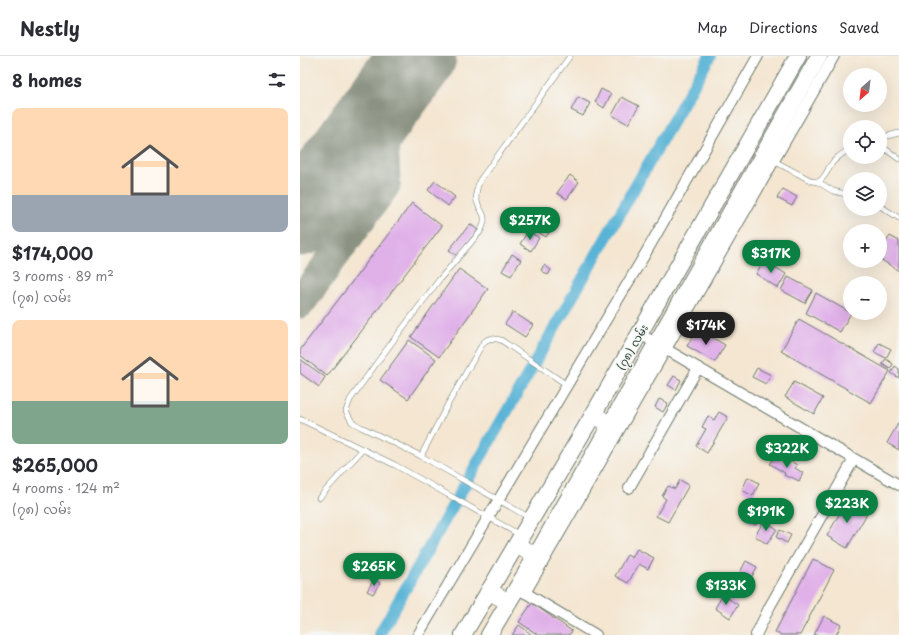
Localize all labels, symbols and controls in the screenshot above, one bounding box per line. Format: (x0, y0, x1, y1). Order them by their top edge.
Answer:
text: Nestly (20, 14, 80, 42)
text: Map (697, 17, 727, 38)
text: Directions (749, 17, 817, 38)
text: Saved (839, 17, 879, 38)
text: 8 homes (12, 67, 82, 93)
north arrow (843, 68, 887, 112)
map controls (843, 68, 887, 320)
icon: filters (266, 69, 288, 91)
button: locate (843, 120, 887, 164)
icon: home (114, 134, 186, 206)
button: layers (843, 172, 887, 216)
pin: $257K (502, 207, 558, 241)
text: $257K (509, 210, 551, 229)
button: + (843, 224, 887, 268)
text: $174,000 (12, 240, 93, 266)
pin: $317K (743, 240, 799, 274)
text: $317K (751, 243, 791, 262)
text: 3 rooms · 89 m² (12, 266, 114, 285)
button: − (843, 276, 887, 320)
text: (၇၈) လမ်း (12, 287, 71, 306)
pin: $174K (678, 312, 734, 346)
text: $174K (686, 315, 726, 334)
street label: (၇၈) လမ်း (612, 321, 653, 373)
icon: home (114, 346, 186, 418)
pin: $322K (759, 435, 815, 469)
text: $322K (765, 438, 809, 457)
text: $265,000 (12, 452, 98, 478)
text: 4 rooms · 124 m² (12, 478, 120, 497)
pin: $223K (819, 490, 875, 524)
text: $223K (825, 493, 869, 512)
pin: $191K (738, 498, 794, 532)
text: (၇၈) လမ်း (12, 499, 71, 518)
text: $191K (747, 501, 785, 520)
pin: $265K (346, 553, 402, 587)
text: $265K (352, 556, 396, 575)
pin: $133K (698, 572, 754, 606)
text: $133K (706, 575, 746, 594)

